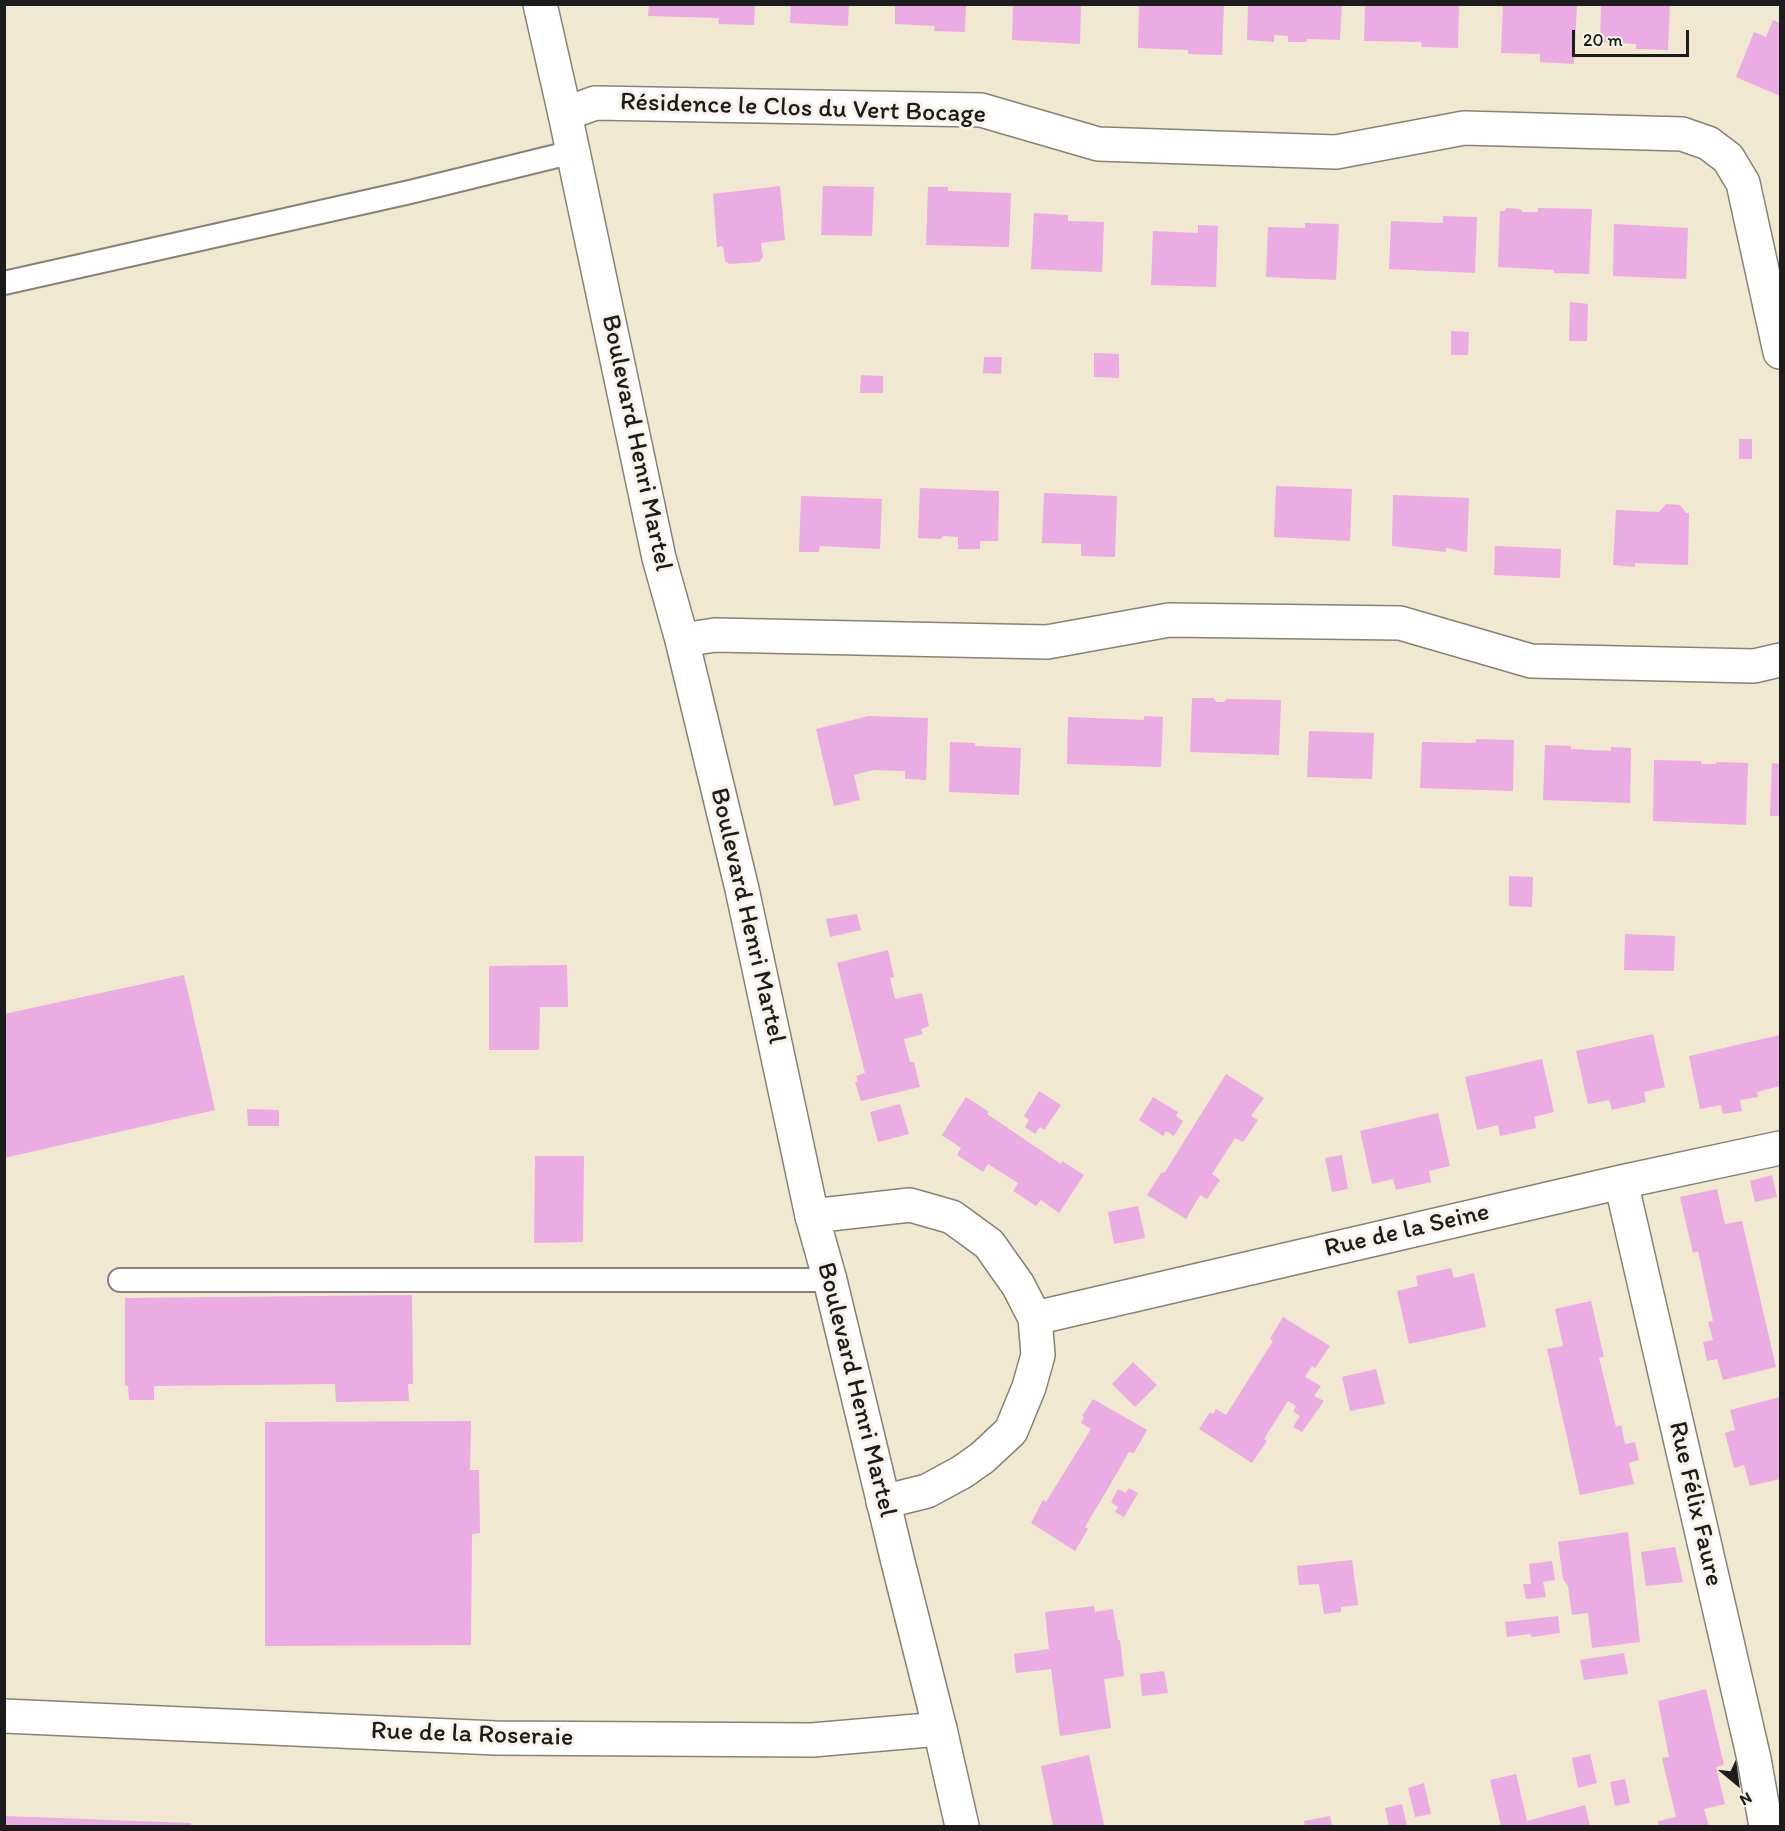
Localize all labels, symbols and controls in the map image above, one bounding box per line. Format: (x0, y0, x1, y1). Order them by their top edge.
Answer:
scale bar (1575, 18, 1692, 56)
text: 20 m (1583, 29, 1623, 51)
street label: Résidence le Clos du Vert Bocage (619, 87, 987, 131)
street label: Boulevard Henri Martel (594, 312, 678, 574)
street label: Boulevard Henri Martel (702, 785, 792, 1047)
street label: Rue de la Seine (1321, 1197, 1493, 1265)
street label: Boulevard Henri Martel (809, 1259, 903, 1521)
street label: Rue Félix Faure (1661, 1418, 1729, 1590)
street label: Rue de la Roseraie (370, 1716, 574, 1754)
north arrow (1707, 1753, 1767, 1813)
text: N (1737, 1788, 1755, 1810)

